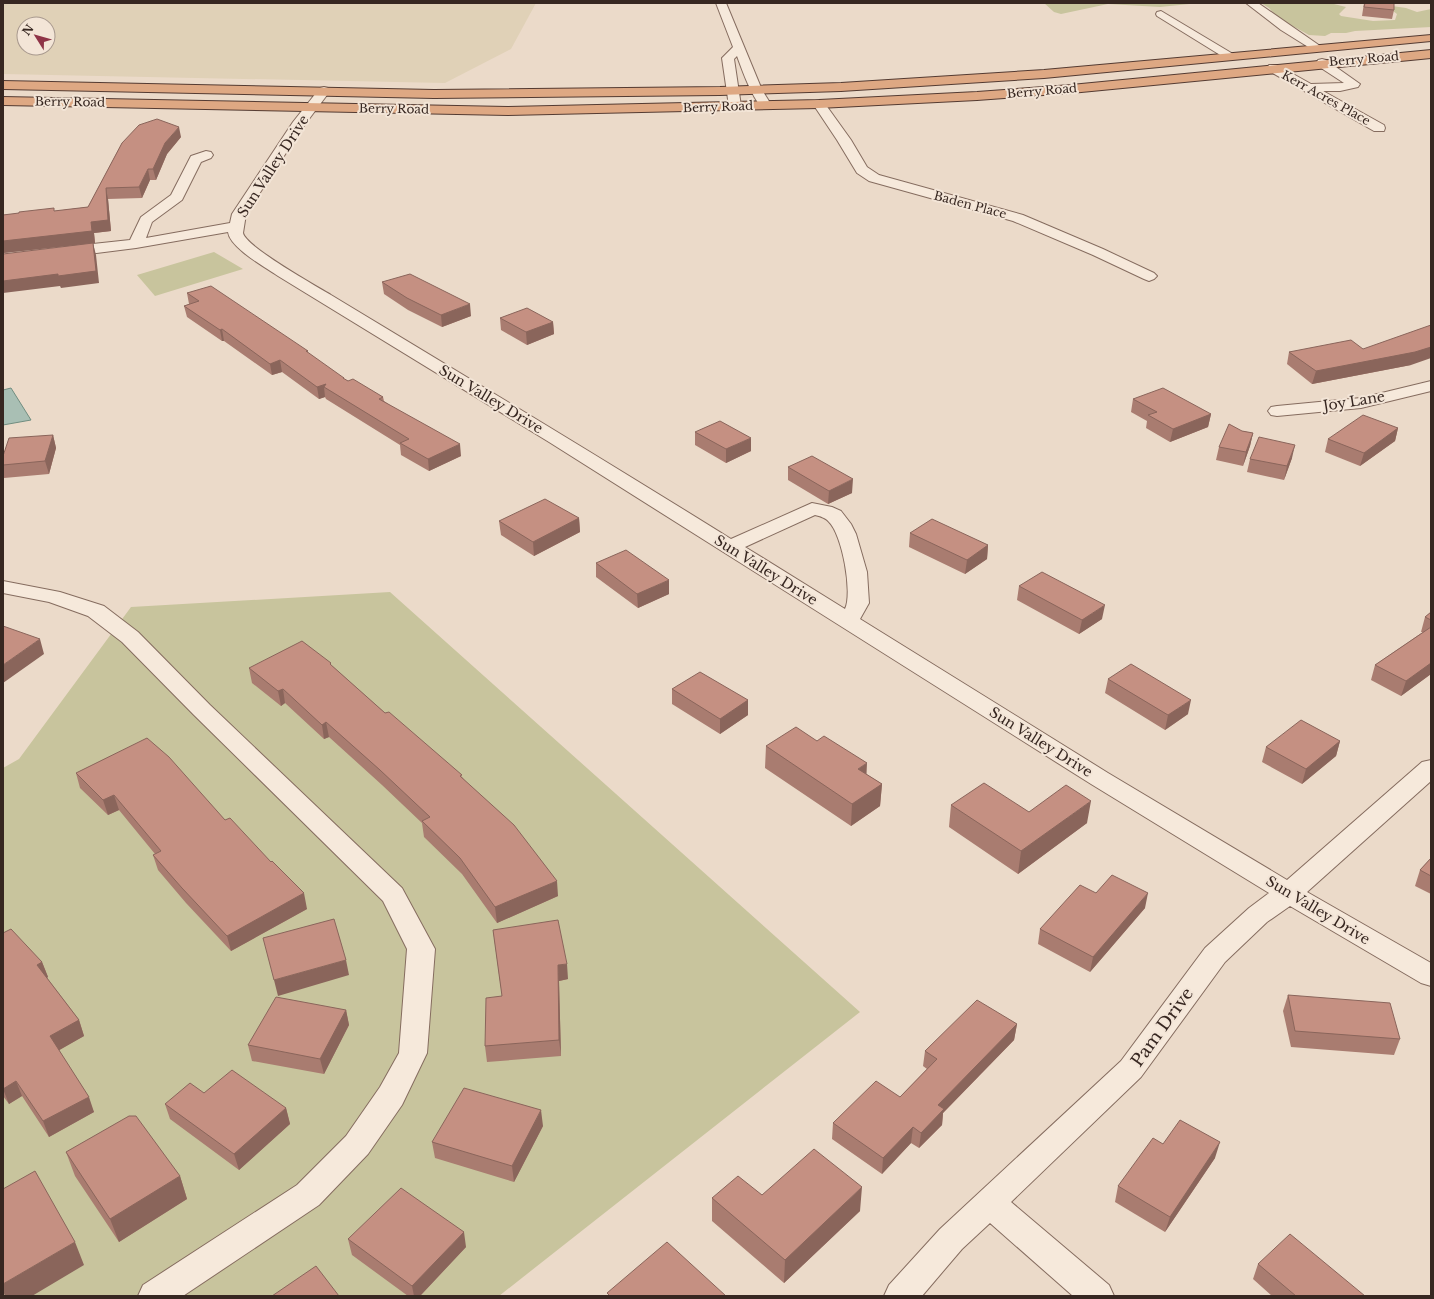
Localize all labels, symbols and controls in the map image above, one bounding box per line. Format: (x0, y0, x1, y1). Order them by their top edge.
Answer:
north arrow (16, 16, 56, 56)
text: N (19, 21, 37, 38)
street label: Berry Road (1328, 48, 1400, 69)
street label: Kerr Acres Place (1279, 67, 1373, 128)
street label: Berry Road (1006, 80, 1078, 101)
street label: Berry Road (35, 93, 105, 110)
street label: Berry Road (683, 98, 753, 115)
street label: Berry Road (359, 100, 429, 117)
street label: Sun Valley Drive (233, 111, 313, 221)
street label: Baden Place (932, 188, 1008, 221)
street label: Sun Valley Drive (436, 361, 546, 437)
street label: Joy Lane (1320, 387, 1386, 415)
street label: Sun Valley Drive (711, 531, 821, 609)
street label: Sun Valley Drive (986, 703, 1096, 781)
street label: Sun Valley Drive (1263, 872, 1373, 948)
street label: Pam Drive (1127, 984, 1198, 1071)

